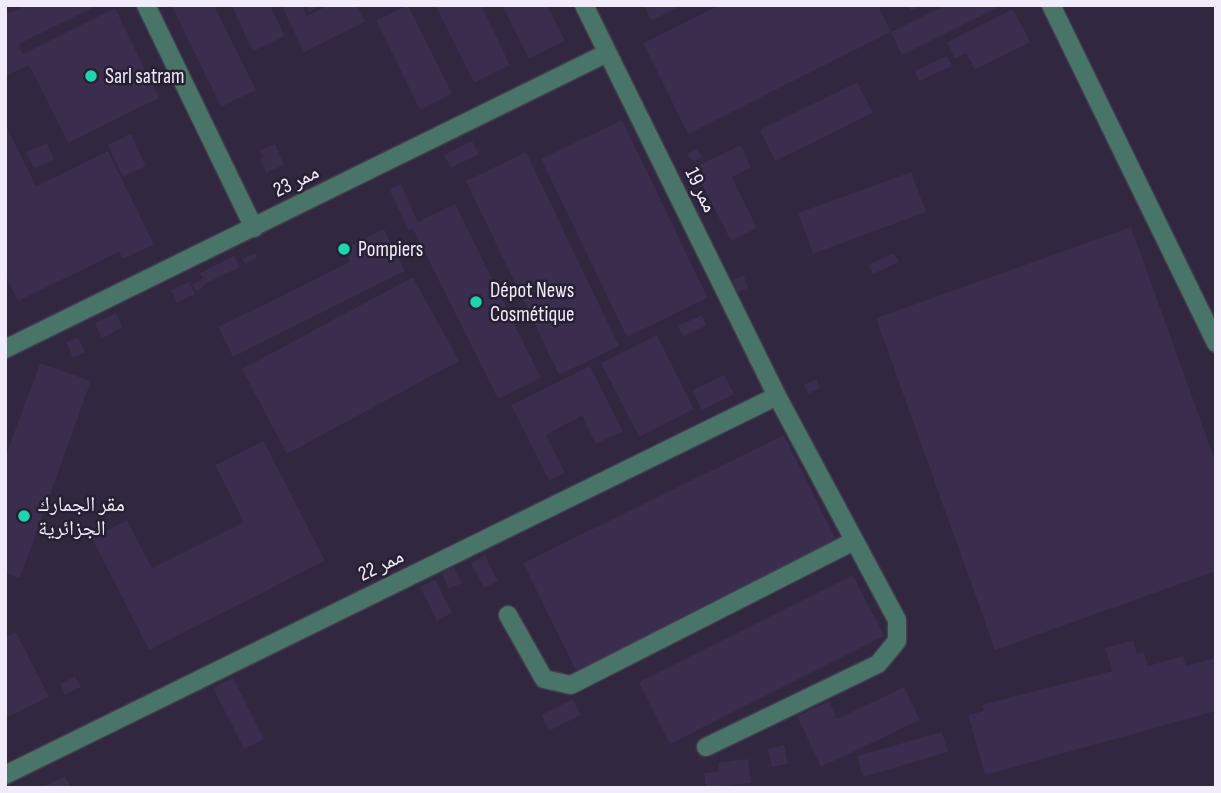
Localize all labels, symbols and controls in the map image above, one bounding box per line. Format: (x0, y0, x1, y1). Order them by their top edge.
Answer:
place label: Sarl satram (105, 64, 185, 89)
marker: Sarl satram (83, 68, 99, 84)
street label: ممر 23 (269, 159, 323, 203)
street label: ممر 19 (680, 164, 722, 216)
place label: Pompiers (358, 237, 423, 262)
marker: Pompiers (336, 241, 352, 257)
place label: Dépot News Cosmétique (490, 278, 574, 327)
marker: Dépot News Cosmétique (468, 294, 484, 310)
place label: مقر الجمارك الجزائرية (38, 492, 125, 541)
marker: مقر الجمارك الجزائرية (16, 508, 32, 524)
street label: ممر 22 (354, 543, 408, 587)

